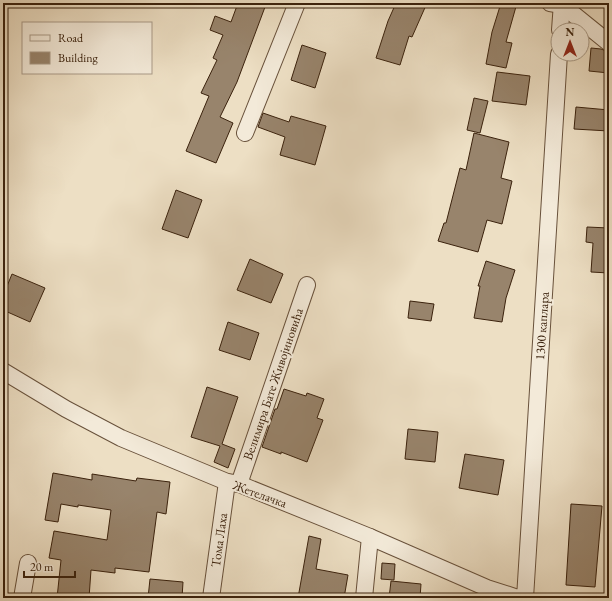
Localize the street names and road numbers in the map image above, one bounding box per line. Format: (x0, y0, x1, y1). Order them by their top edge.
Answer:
street label: 1300 каплара (531, 290, 553, 361)
street label: Велимира Бате Живојиновића (239, 305, 307, 462)
street label: Жетелачка (230, 476, 290, 512)
street label: Тома Лаха (207, 511, 231, 568)

